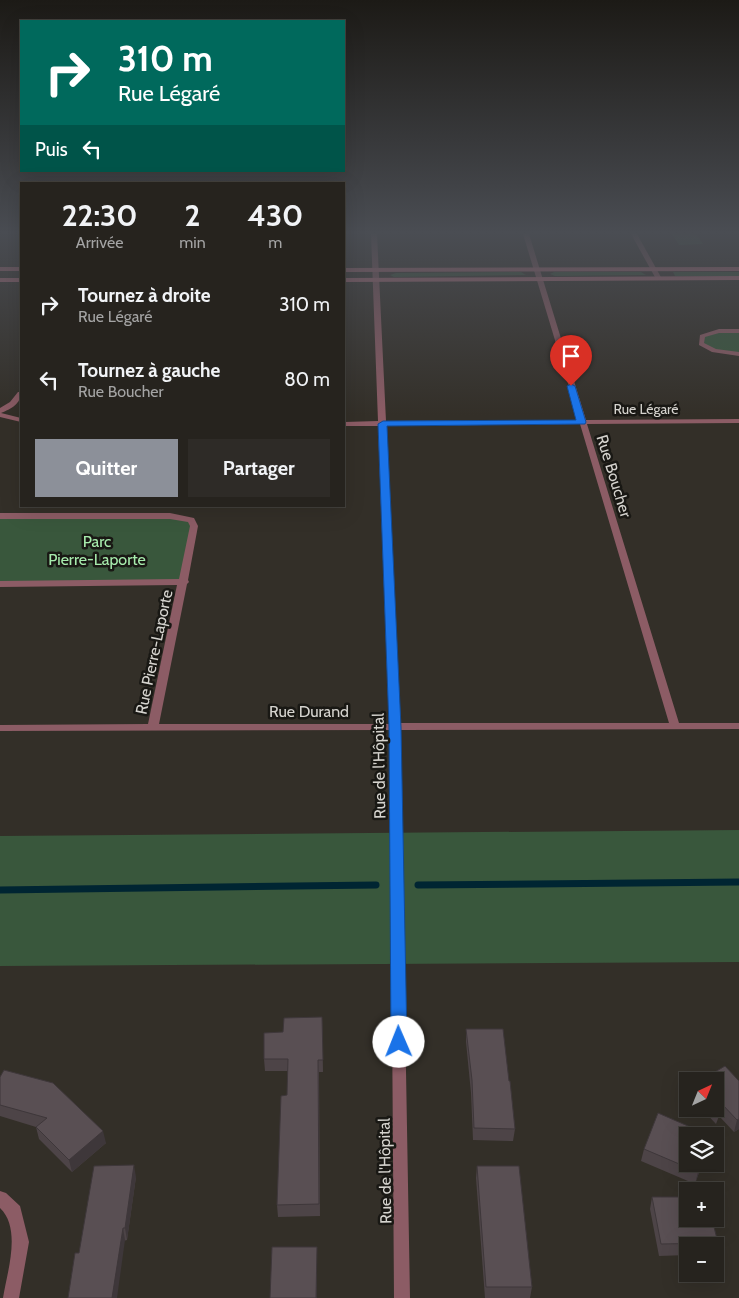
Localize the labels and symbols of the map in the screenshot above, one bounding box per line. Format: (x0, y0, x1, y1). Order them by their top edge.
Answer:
pin (550, 335, 592, 386)
street label: Rue Légaré (613, 400, 679, 418)
street label: Rue Boucher (592, 432, 636, 521)
park label: Parc Pierre-Laporte (48, 532, 146, 569)
street label: Rue Pierre-Laporte (131, 588, 177, 716)
street label: Rue Durand (269, 702, 349, 721)
street label: Rue de l'Hôpital (369, 713, 389, 819)
position arrow (372, 1015, 424, 1067)
north arrow (679, 1072, 724, 1118)
street label: Rue de l'Hôpital (375, 1118, 395, 1224)

